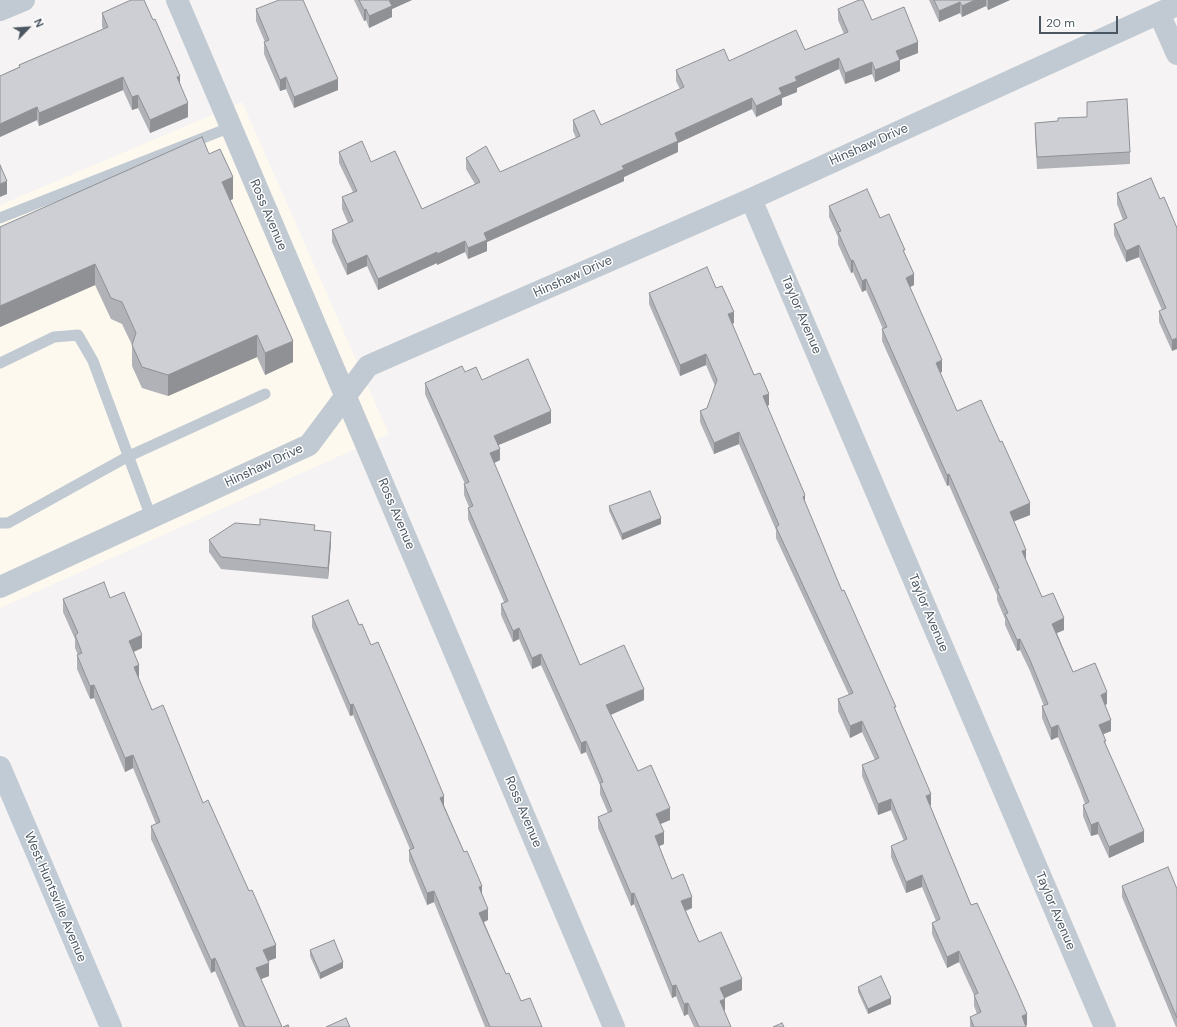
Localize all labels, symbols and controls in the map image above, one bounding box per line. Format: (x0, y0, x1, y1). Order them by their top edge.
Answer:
north arrow (8, 8, 48, 48)
scale bar (1041, 8, 1120, 34)
text: 20 m (1046, 15, 1075, 31)
text: N (31, 16, 47, 30)
street label: Hinshaw Drive (827, 121, 911, 169)
street label: Ross Avenue (246, 177, 290, 253)
street label: Hinshaw Drive (531, 253, 615, 301)
street label: Taylor Avenue (778, 274, 824, 356)
street label: Hinshaw Drive (222, 441, 306, 491)
street label: Ross Avenue (374, 476, 418, 552)
street label: Taylor Avenue (905, 572, 951, 654)
street label: Ross Avenue (501, 774, 545, 850)
street label: West Huntsville Avenue (20, 830, 90, 964)
street label: Taylor Avenue (1032, 870, 1078, 952)

